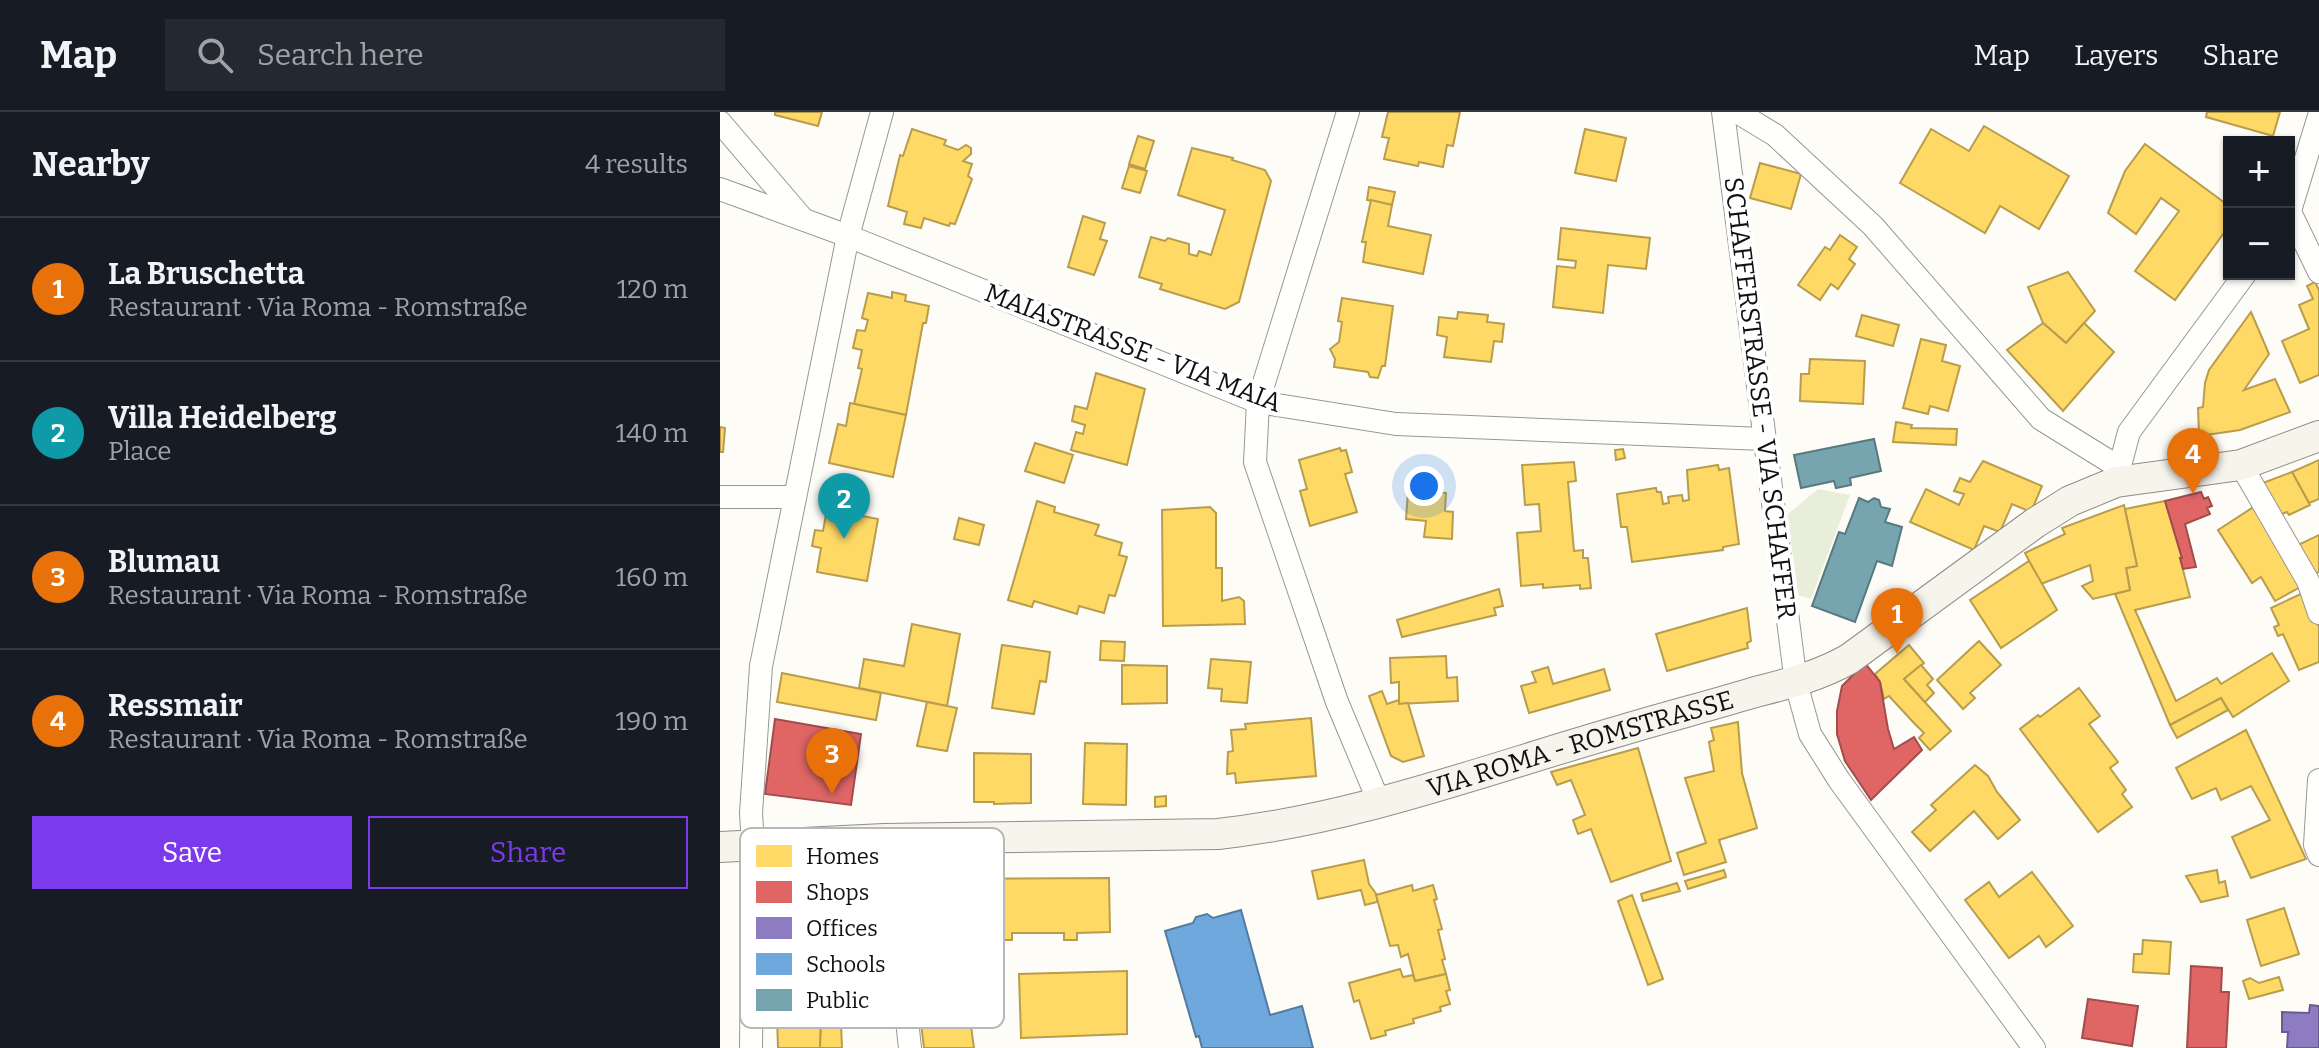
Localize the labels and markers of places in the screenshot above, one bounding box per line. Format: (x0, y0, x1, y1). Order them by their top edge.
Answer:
pin: 4 (2167, 428, 2219, 494)
pin: 2 (818, 473, 870, 539)
pin: 1 (1871, 588, 1923, 654)
pin: 3 (806, 728, 858, 794)

